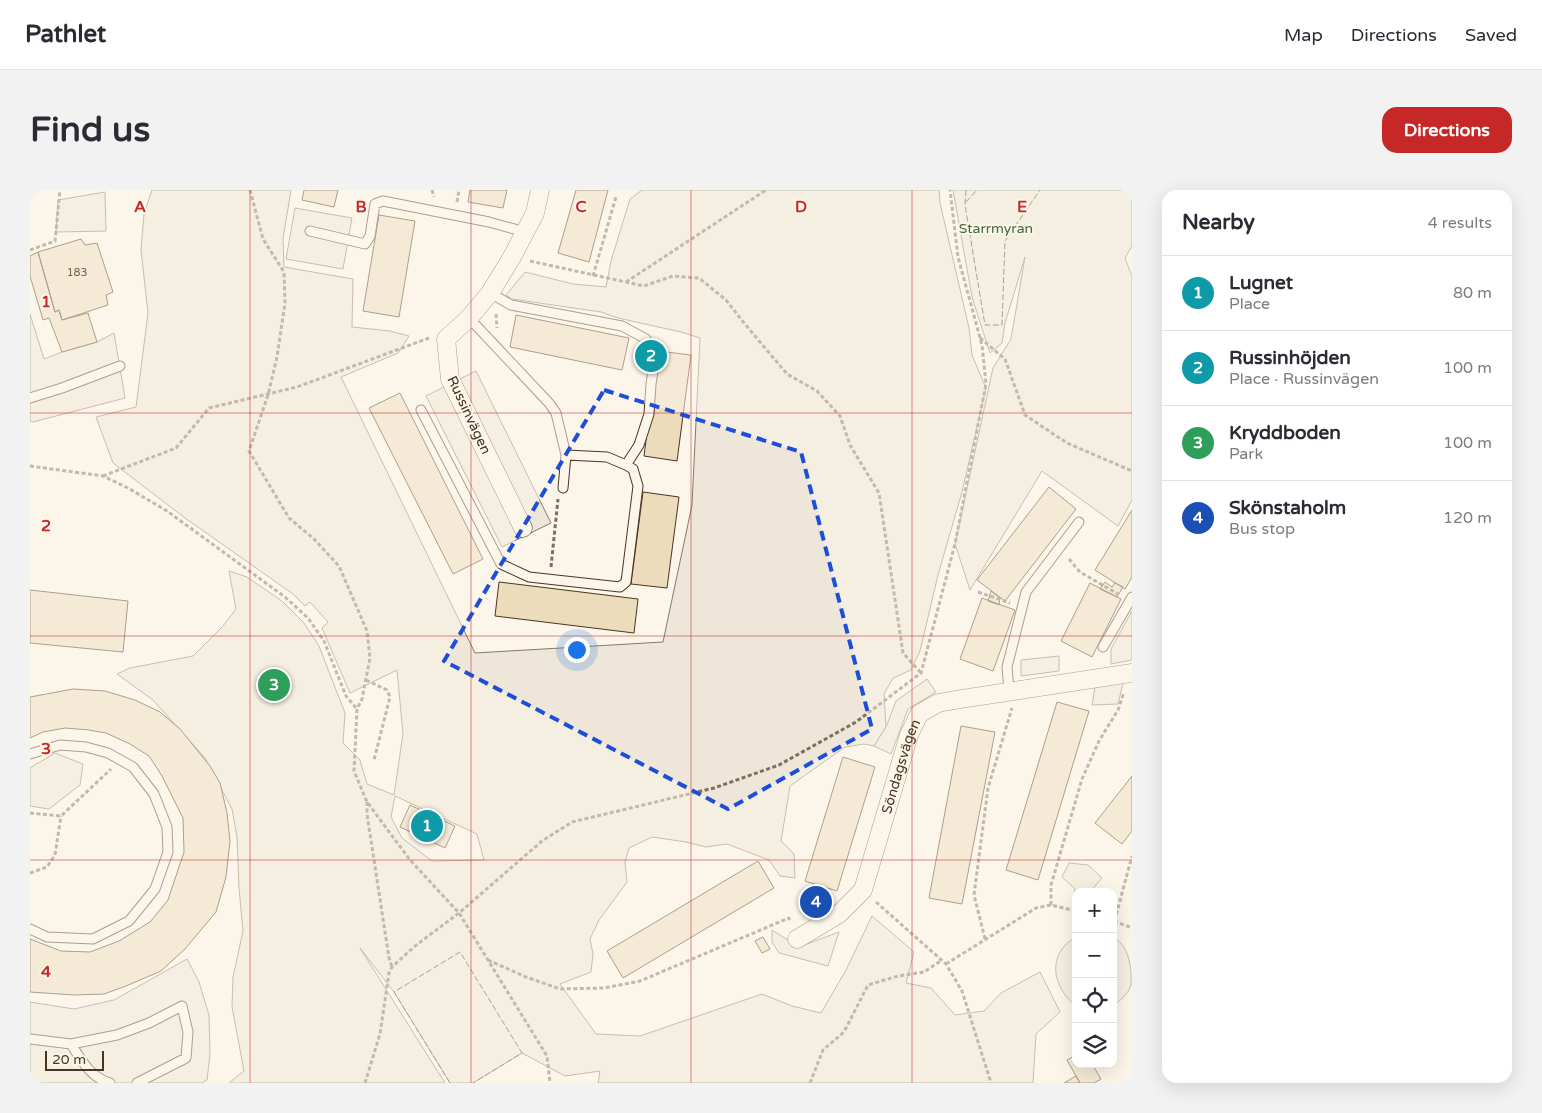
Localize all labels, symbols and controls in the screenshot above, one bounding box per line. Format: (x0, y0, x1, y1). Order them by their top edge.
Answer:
text: Pathlet (25, 20, 106, 49)
text: Map (1284, 24, 1323, 46)
text: Directions (1351, 24, 1437, 46)
text: Saved (1465, 24, 1517, 46)
button: Directions (1382, 107, 1512, 153)
text: Find us (30, 109, 150, 151)
text: A (134, 197, 146, 217)
text: B (355, 197, 367, 217)
text: C (575, 197, 587, 217)
text: D (795, 197, 807, 217)
text: E (1017, 197, 1027, 217)
text: Nearby (1182, 210, 1255, 235)
text: 4 results (1428, 213, 1492, 233)
park label: Starrmyran (959, 220, 1033, 237)
house number: 183 (67, 266, 87, 279)
text: Lugnet (1229, 272, 1293, 294)
text: 1 (1193, 283, 1203, 303)
text: 80 m (1453, 283, 1492, 303)
text: 1 (41, 292, 51, 312)
text: Place (1229, 294, 1270, 314)
pin: 2 (635, 337, 667, 375)
text: Russinhöjden (1229, 347, 1351, 369)
text: 2 (1193, 358, 1203, 378)
text: 100 m (1443, 358, 1492, 378)
text: Place · Russinvägen (1229, 369, 1379, 389)
street label: Russinvägen (443, 373, 495, 457)
text: Kryddboden (1229, 422, 1341, 444)
text: 3 (1193, 433, 1203, 453)
text: 100 m (1443, 433, 1492, 453)
text: Park (1229, 444, 1263, 464)
text: Skönstaholm (1229, 497, 1346, 519)
text: 4 (1193, 508, 1203, 528)
text: 120 m (1443, 508, 1492, 528)
text: 2 (41, 516, 51, 536)
text: Bus stop (1229, 519, 1295, 539)
your location (564, 637, 590, 663)
pin: 3 (258, 666, 290, 704)
street label: Söndagsvägen (878, 716, 924, 816)
text: 3 (41, 739, 51, 759)
pin: 1 (411, 807, 443, 845)
pin: 4 (800, 883, 832, 921)
map controls (1072, 888, 1117, 1068)
button: + (1072, 888, 1117, 933)
button: − (1072, 933, 1117, 978)
text: 4 (41, 962, 51, 982)
button: locate (1072, 978, 1117, 1023)
button: layers (1072, 1023, 1117, 1068)
scale bar (45, 1048, 104, 1071)
text: 20 m (52, 1051, 86, 1068)

